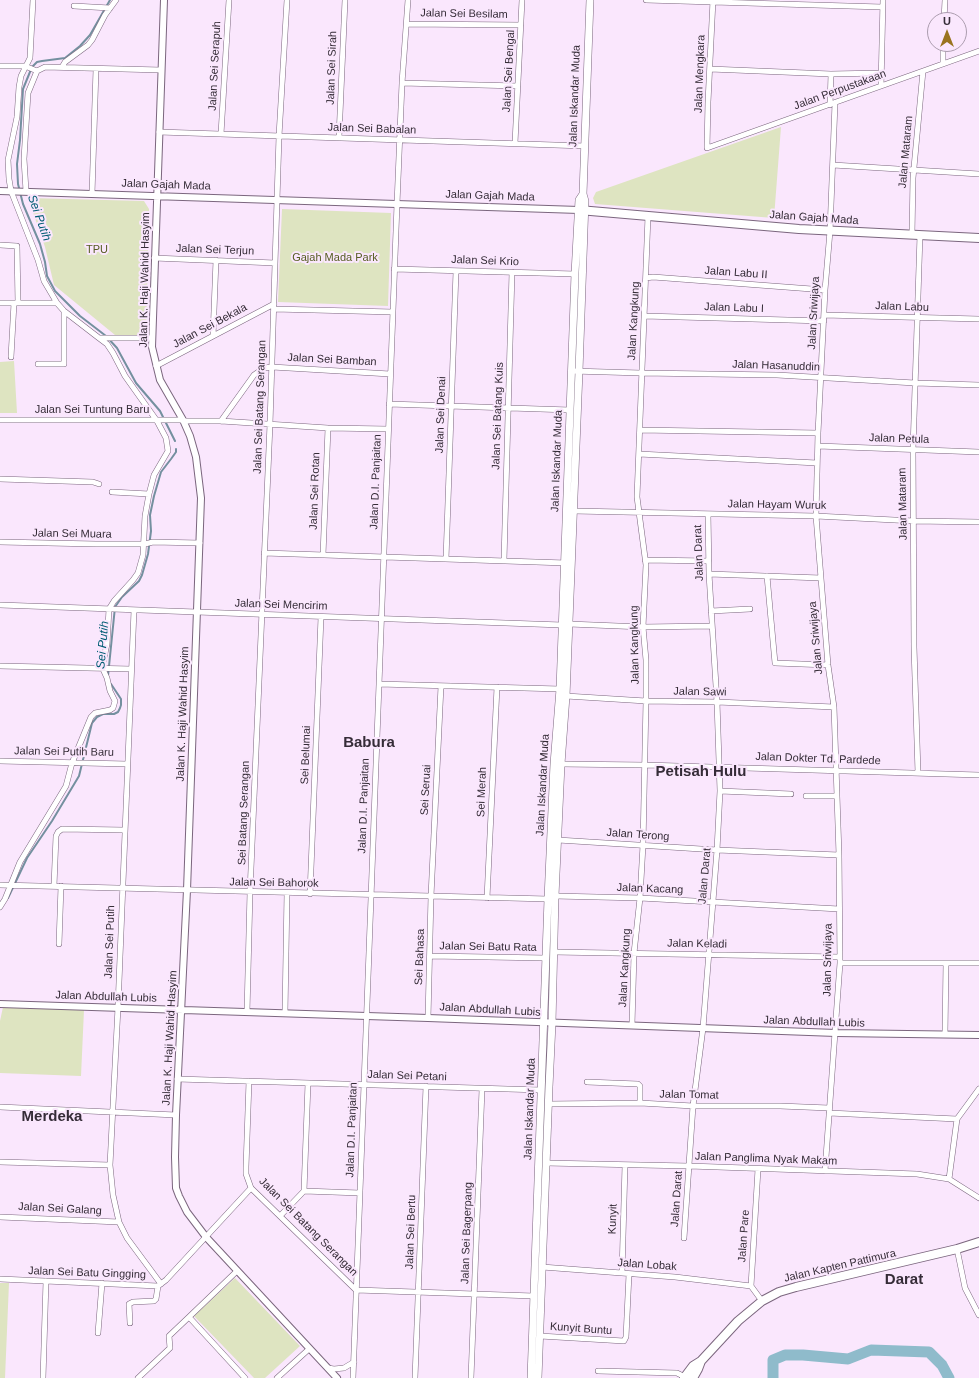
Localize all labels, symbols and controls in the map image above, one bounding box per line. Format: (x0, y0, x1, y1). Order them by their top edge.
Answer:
street label: Jalan Sei Besilam (420, 7, 508, 21)
north arrow (927, 12, 967, 52)
text: U (943, 15, 951, 27)
street label: Jalan Sei Serapuh (206, 21, 224, 111)
street label: Jalan Sei Bengal (500, 29, 518, 113)
street label: Jalan Sei Sirah (324, 31, 340, 105)
street label: Jalan Mengkara (692, 35, 708, 113)
street label: Jalan Iskandar Muda (567, 45, 583, 147)
street label: Jalan Perpustakaan (792, 67, 888, 113)
street label: Jalan Mataram (896, 115, 916, 189)
street label: Jalan Sei Babalan (327, 121, 417, 137)
street label: Jalan Gajah Mada (121, 177, 211, 193)
street label: Jalan Gajah Mada (445, 188, 535, 204)
water label: Sei Putih (24, 193, 54, 243)
street label: Jalan Gajah Mada (769, 208, 859, 228)
street label: Jalan K. Haji Wahid Hasyim (137, 212, 153, 348)
street label: Jalan Sei Terjun (176, 242, 254, 258)
park label: TPU (86, 243, 108, 257)
park label: Gajah Mada Park (292, 251, 378, 265)
street label: Jalan Sei Krio (451, 253, 519, 269)
street label: Jalan Labu II (704, 264, 768, 282)
street label: Jalan Sriwijaya (805, 276, 823, 350)
street label: Jalan Kangkung (625, 281, 643, 361)
street label: Jalan Labu (875, 299, 929, 315)
street label: Jalan Labu I (704, 300, 764, 316)
street label: Jalan Sei Bekala (171, 301, 249, 351)
street label: Jalan Sei Batang Serangan (251, 340, 269, 474)
street label: Jalan Sei Bamban (287, 351, 377, 369)
street label: Jalan Hasanuddin (732, 358, 820, 374)
street label: Jalan Sei Batang Kuis (490, 362, 506, 470)
street label: Jalan Sei Denai (433, 376, 449, 454)
street label: Jalan Sei Tuntung Baru (35, 403, 149, 417)
street label: Jalan Iskandar Muda (549, 410, 565, 512)
street label: Jalan Petula (869, 431, 929, 447)
street label: Jalan D.I. Panjaitan (368, 434, 384, 530)
street label: Jalan Sei Rotan (307, 452, 323, 530)
street label: Jalan Mataram (896, 468, 910, 540)
street label: Jalan Hayam Wuruk (727, 498, 827, 512)
street label: Jalan Darat (691, 525, 707, 581)
street label: Jalan Sei Muara (32, 527, 112, 541)
street label: Jalan Sei Mencirim (234, 597, 328, 613)
street label: Jalan Sriwijaya (806, 601, 826, 675)
street label: Jalan Kangkung (628, 605, 642, 685)
water label: Sei Putih (94, 620, 112, 670)
street label: Jalan K. Haji Wahid Hasyim (174, 646, 192, 782)
street label: Jalan Sawi (673, 685, 727, 699)
street label: Sei Belumai (298, 725, 314, 785)
district label: Babura (343, 734, 395, 752)
street label: Jalan Iskandar Muda (534, 734, 552, 836)
street label: Jalan Sei Putih Baru (14, 745, 114, 759)
street label: Jalan Dokter Td. Pardede (755, 750, 881, 768)
street label: Jalan D.I. Panjaitan (356, 758, 372, 854)
street label: Sei Batang Serangan (236, 761, 252, 865)
district label: Petisah Hulu (656, 763, 746, 781)
street label: Sei Seruai (418, 764, 434, 816)
street label: Sei Merah (475, 767, 489, 817)
street label: Jalan Terong (606, 826, 670, 844)
street label: Jalan Darat (696, 847, 714, 905)
street label: Jalan Sei Bahorok (229, 876, 319, 890)
street label: Jalan Kacang (616, 881, 684, 897)
street label: Jalan Sei Putih (102, 905, 118, 979)
street label: Jalan Sriwijaya (821, 923, 835, 997)
street label: Jalan Kangkung (616, 928, 634, 1008)
street label: Sei Bahasa (412, 929, 428, 985)
street label: Jalan Keladi (667, 937, 727, 951)
street label: Jalan Sei Batu Rata (439, 940, 537, 954)
street label: Jalan K. Haji Wahid Hasyim (160, 970, 180, 1106)
street label: Jalan Abdullah Lubis (55, 989, 157, 1005)
street label: Jalan Abdullah Lubis (439, 1001, 541, 1019)
street label: Jalan Abdullah Lubis (763, 1014, 865, 1030)
street label: Jalan Iskandar Muda (522, 1058, 538, 1160)
street label: Jalan Sei Petani (367, 1068, 447, 1084)
street label: Jalan D.I. Panjaitan (344, 1082, 360, 1178)
street label: Jalan Tomat (659, 1088, 719, 1102)
district label: Merdeka (22, 1108, 82, 1126)
street label: Jalan Panglima Nyak Makam (695, 1150, 837, 1168)
street label: Jalan Darat (668, 1170, 686, 1228)
street label: Jalan Sei Batang Serangan (256, 1175, 360, 1279)
street label: Jalan Sei Bagerpang (459, 1182, 475, 1284)
street label: Jalan Sei Bertu (403, 1194, 419, 1270)
street label: Jalan Sei Galang (18, 1200, 102, 1218)
street label: Kunyit (606, 1203, 620, 1235)
street label: Jalan Pare (736, 1209, 752, 1263)
street label: Jalan Kapten Pattimura (783, 1247, 897, 1285)
street label: Jalan Lobak (617, 1256, 677, 1274)
street label: Jalan Sei Batu Gingging (28, 1264, 146, 1282)
district label: Darat (885, 1271, 923, 1289)
street label: Kunyit Buntu (549, 1320, 613, 1338)

